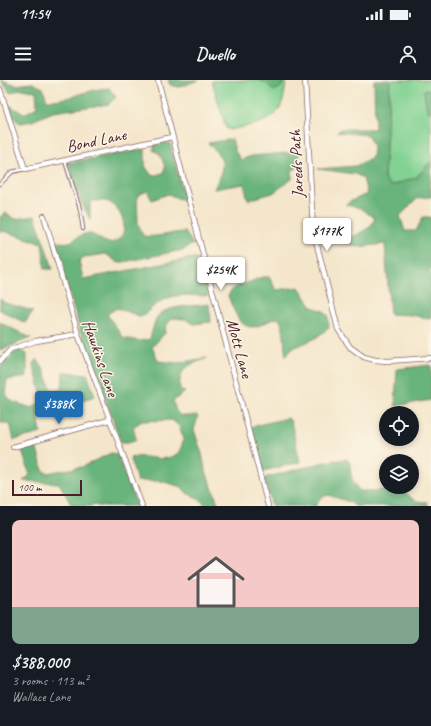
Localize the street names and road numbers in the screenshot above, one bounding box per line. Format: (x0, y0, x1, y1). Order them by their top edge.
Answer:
street label: Bond Lane (64, 124, 129, 157)
street label: Jareds Path (284, 128, 309, 200)
street label: Mott Lane (222, 316, 258, 382)
street label: Hawkins Lane (78, 317, 124, 401)

